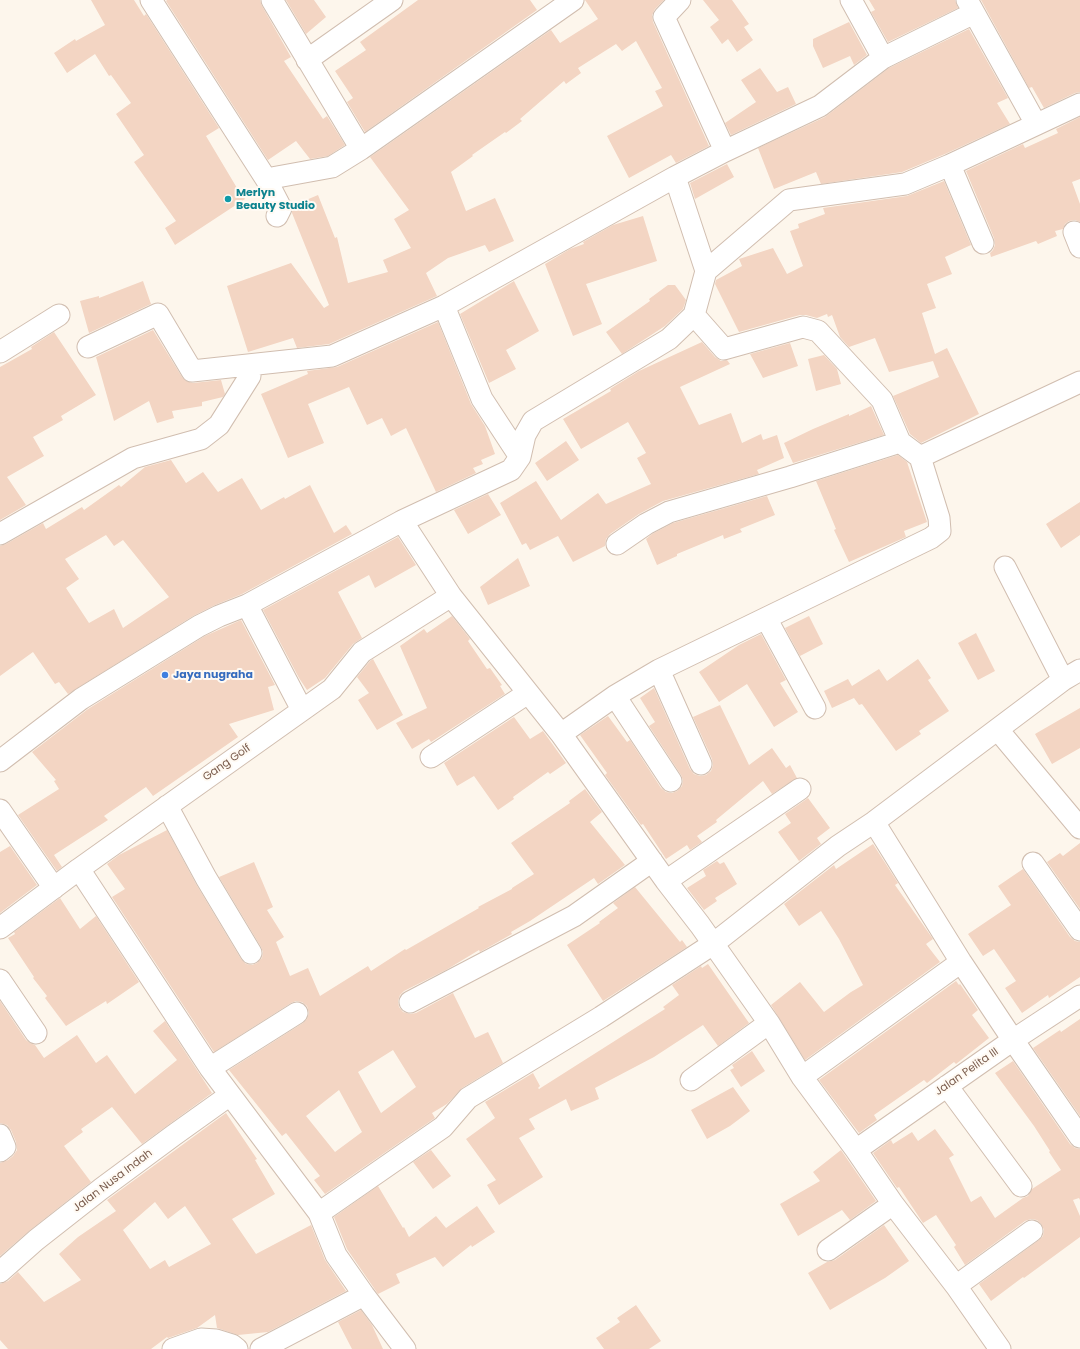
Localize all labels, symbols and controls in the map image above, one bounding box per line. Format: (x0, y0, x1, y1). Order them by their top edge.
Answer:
place label: Merlyn Beauty Studio (236, 186, 315, 212)
marker: Merlyn Beauty Studio (223, 194, 233, 204)
place label: Jaya nugraha (173, 668, 253, 682)
marker: Jaya nugraha (160, 670, 170, 680)
street label: Gang Golf (201, 742, 253, 784)
street label: Jalan Pelita III (933, 1045, 1001, 1099)
street label: Jalan Nusa Indah (71, 1147, 155, 1215)

